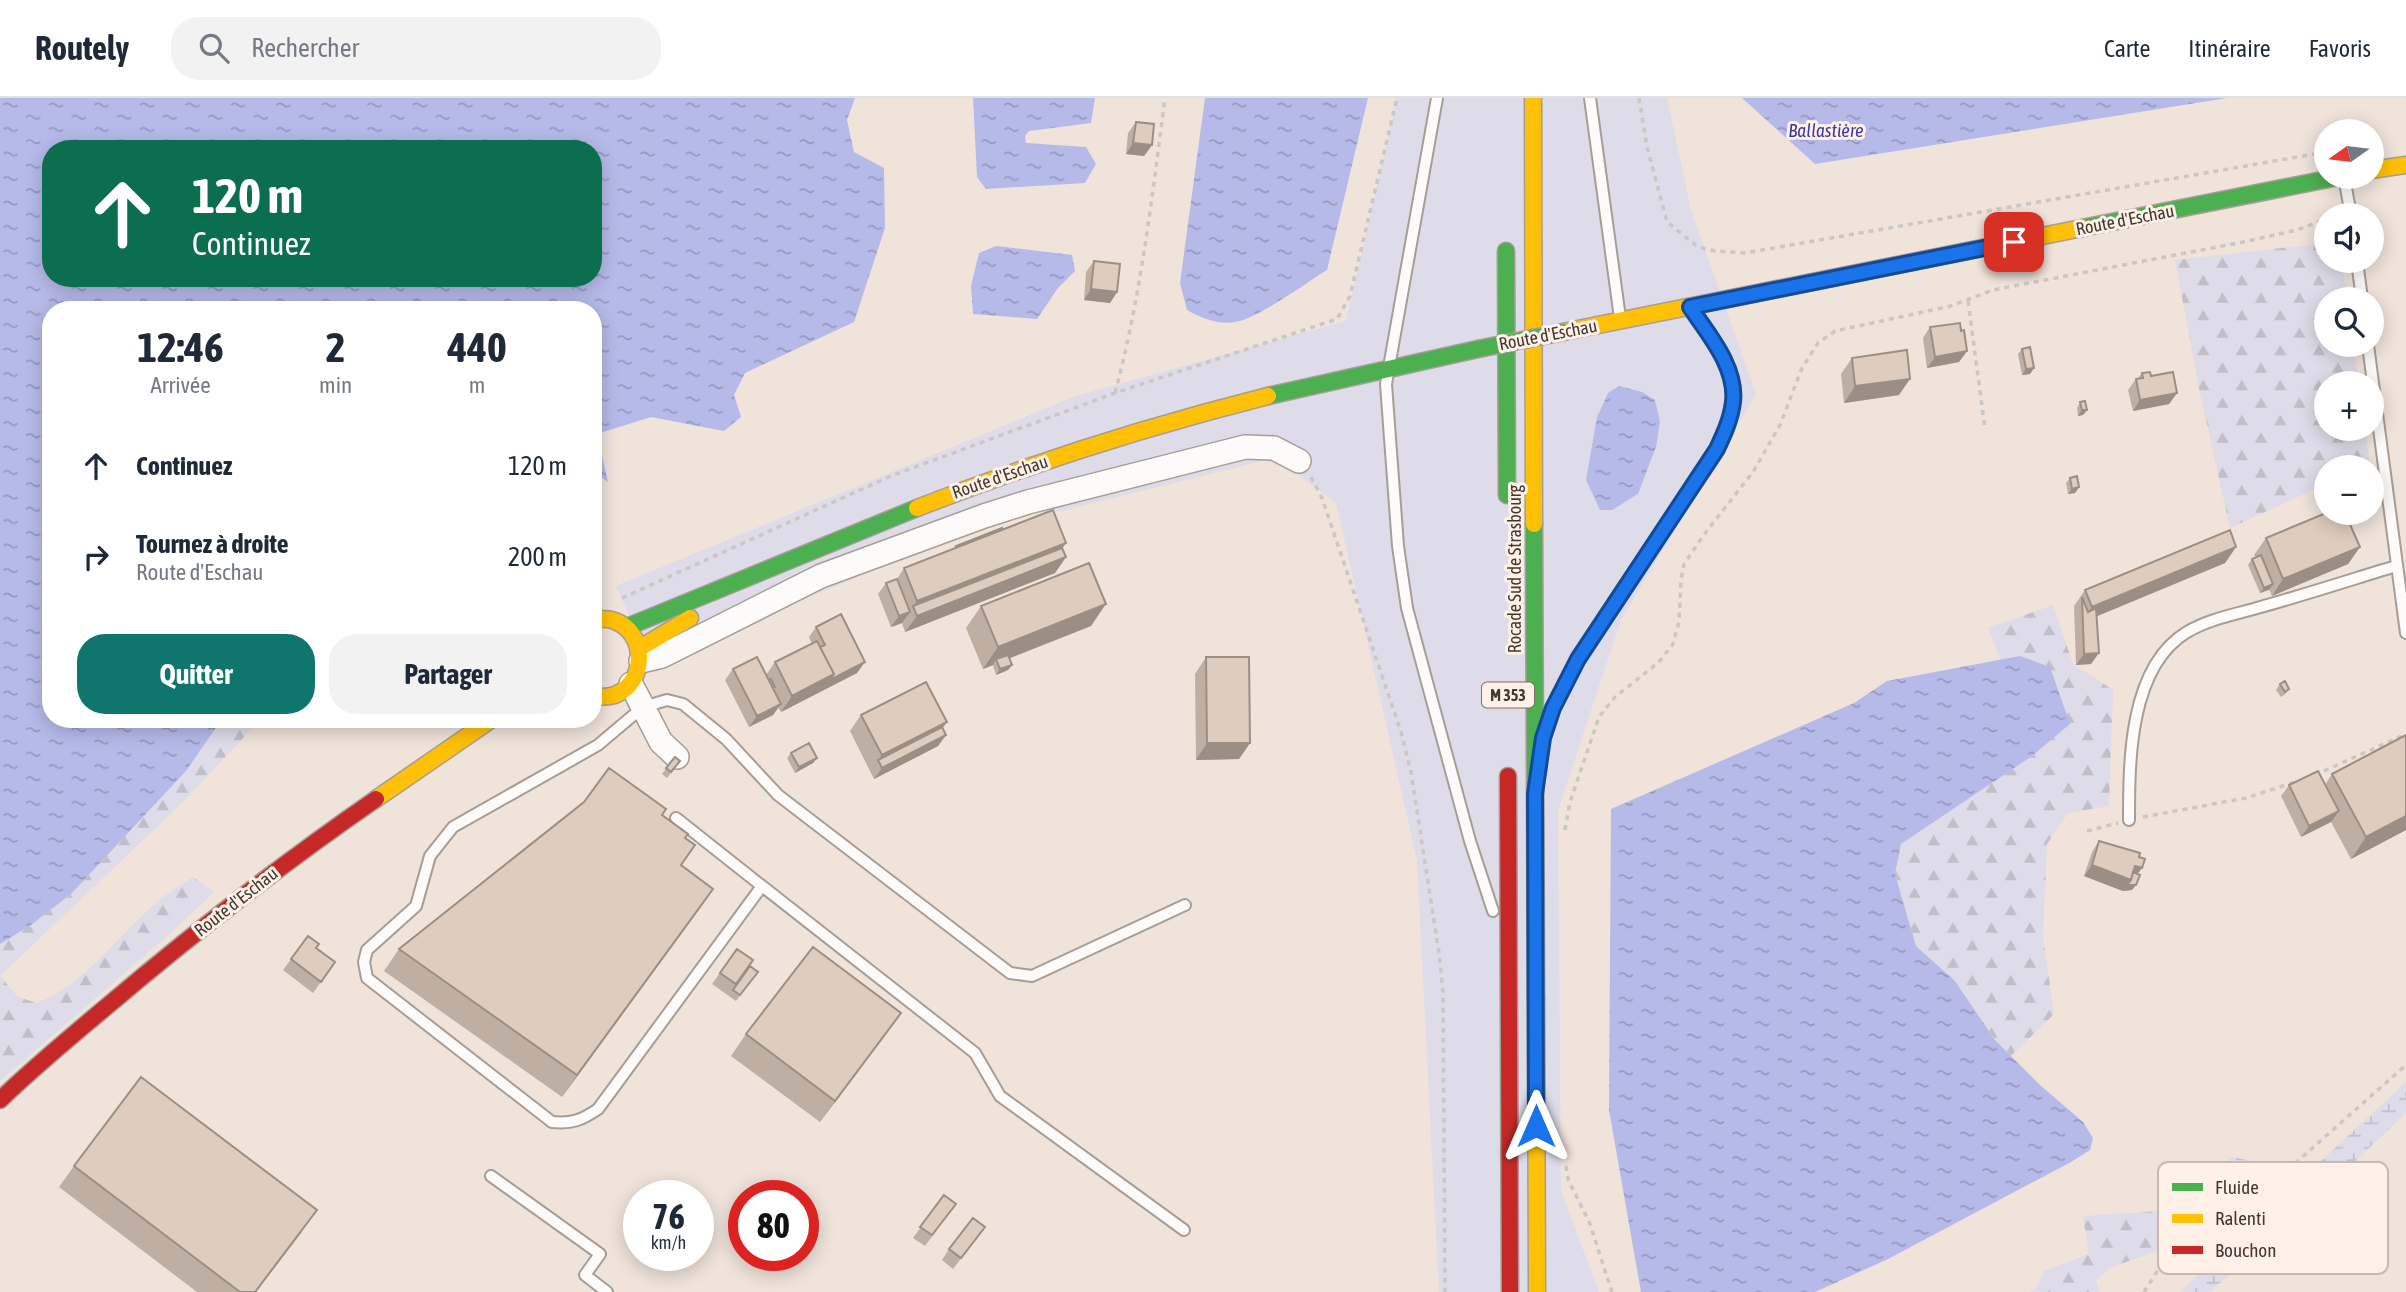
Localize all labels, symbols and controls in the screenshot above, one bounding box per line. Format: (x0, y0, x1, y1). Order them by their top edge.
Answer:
search box (171, 17, 661, 80)
text: Routely (35, 29, 129, 67)
icon: search (195, 29, 233, 67)
text: Rechercher (251, 33, 359, 63)
text: Carte (2104, 35, 2150, 62)
text: Itinéraire (2188, 35, 2271, 62)
text: Favoris (2309, 35, 2371, 62)
water label: Ballastière (1788, 119, 1864, 141)
north arrow (2314, 119, 2384, 189)
map controls (2314, 119, 2384, 525)
text: 120 m (192, 167, 303, 223)
icon: ahead (77, 168, 168, 259)
street label: Route d'Eschau (2074, 200, 2176, 239)
button: sound (2314, 203, 2384, 273)
pin (1984, 212, 2044, 272)
icon: arrive (1995, 223, 2033, 261)
text: Continuez (192, 225, 311, 262)
button: search (2314, 287, 2384, 357)
street label: Route d'Eschau (1497, 315, 1599, 354)
text: 12:46 (137, 323, 224, 371)
text: 2 (326, 323, 345, 371)
text: 440 (447, 323, 507, 371)
button: + (2314, 371, 2384, 441)
text: Arrivée (150, 372, 211, 398)
text: min (319, 372, 352, 398)
text: m (469, 372, 485, 398)
icon: ahead (77, 447, 115, 485)
street label: Route d'Eschau (949, 450, 1050, 503)
text: Continuez (136, 451, 232, 481)
text: 120 m (508, 451, 567, 481)
button: − (2314, 455, 2384, 525)
street label: Rocade Sud de Strasbourg (1504, 484, 1525, 653)
text: Tournez à droite (136, 529, 289, 559)
icon: right (77, 538, 115, 576)
text: 200 m (508, 542, 567, 572)
text: Route d'Eschau (136, 559, 263, 585)
button: Quitter (77, 634, 315, 714)
button: Partager (329, 634, 567, 714)
road number: M 353 (1482, 682, 1534, 708)
street label: Route d'Eschau (190, 863, 281, 941)
position arrow (1499, 1089, 1573, 1163)
legend (2158, 1162, 2388, 1274)
text: Fluide (2215, 1176, 2259, 1198)
speed limit sign: 80 (728, 1180, 819, 1271)
text: 76 (652, 1196, 685, 1236)
text: Ralenti (2215, 1207, 2266, 1229)
text: km/h (651, 1232, 686, 1253)
text: Bouchon (2215, 1239, 2277, 1261)

